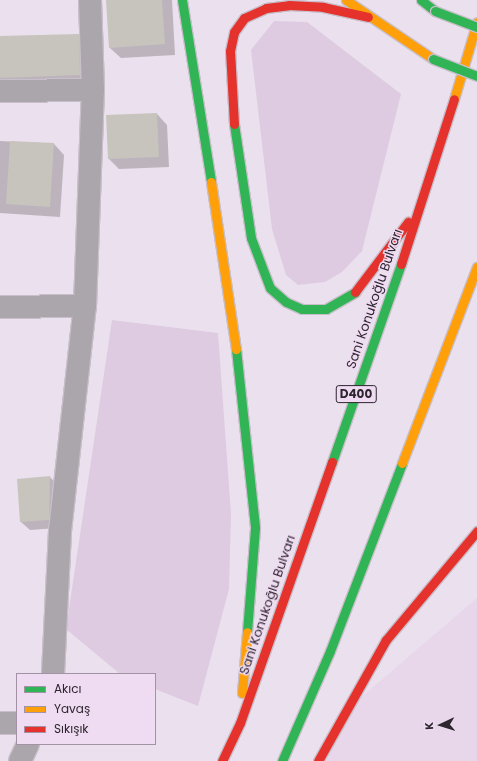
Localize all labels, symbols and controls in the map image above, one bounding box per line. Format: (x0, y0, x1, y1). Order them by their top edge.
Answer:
street label: Sani Konukoğlu Bulvarı (344, 227, 406, 371)
road number: D400 (335, 384, 377, 404)
street label: Sani Konukoğlu Bulvarı (237, 533, 299, 677)
legend (16, 673, 156, 745)
text: Akıcı (54, 680, 81, 697)
text: Yavaş (54, 700, 90, 717)
north arrow (421, 705, 461, 745)
text: Sıkışık (54, 720, 89, 737)
text: K (421, 721, 437, 730)

